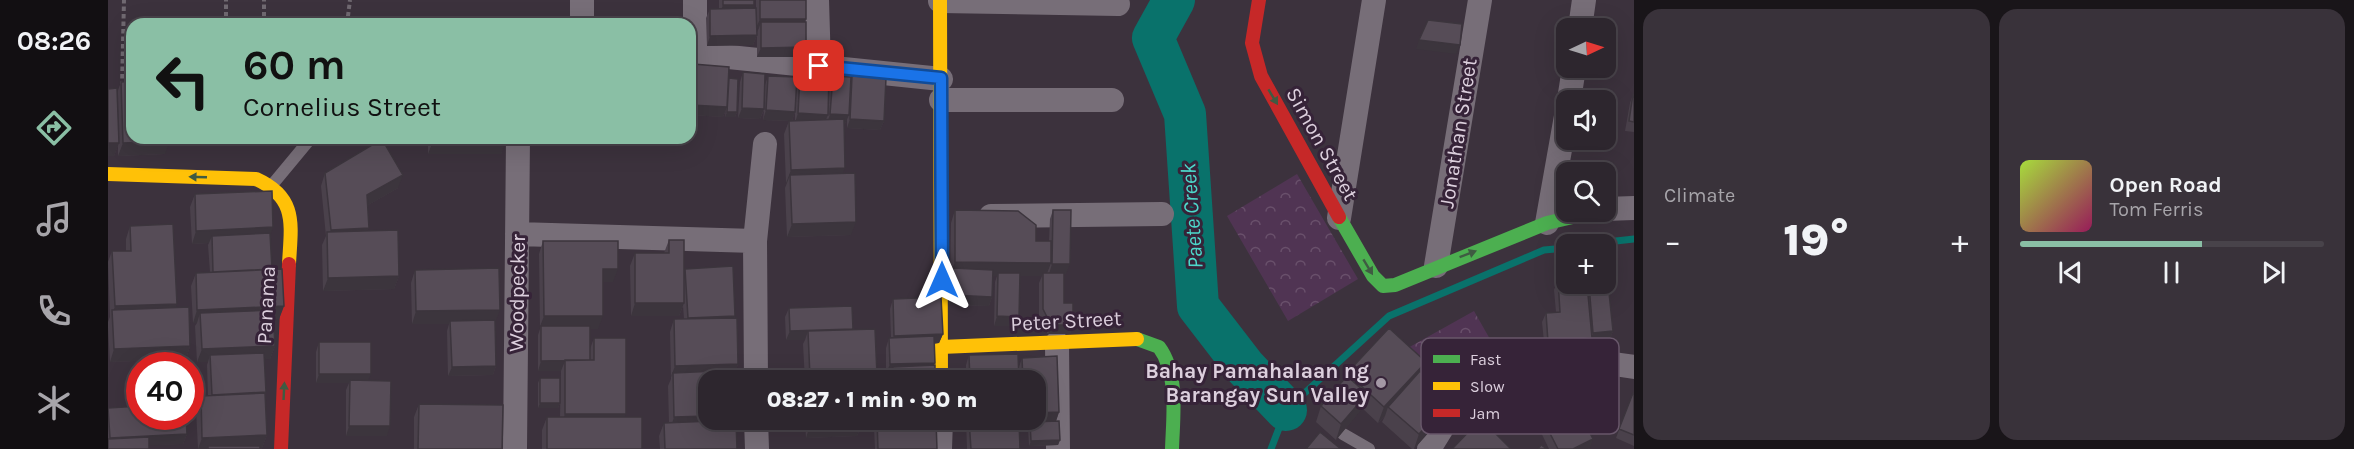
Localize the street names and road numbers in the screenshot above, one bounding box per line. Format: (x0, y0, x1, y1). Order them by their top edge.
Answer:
street label: Jonathan Street (1434, 56, 1482, 210)
street label: Simon Street (1281, 83, 1363, 205)
street label: Woodpecker (504, 234, 530, 352)
street label: Panama (252, 265, 280, 345)
street label: Peter Street (1010, 306, 1122, 336)

